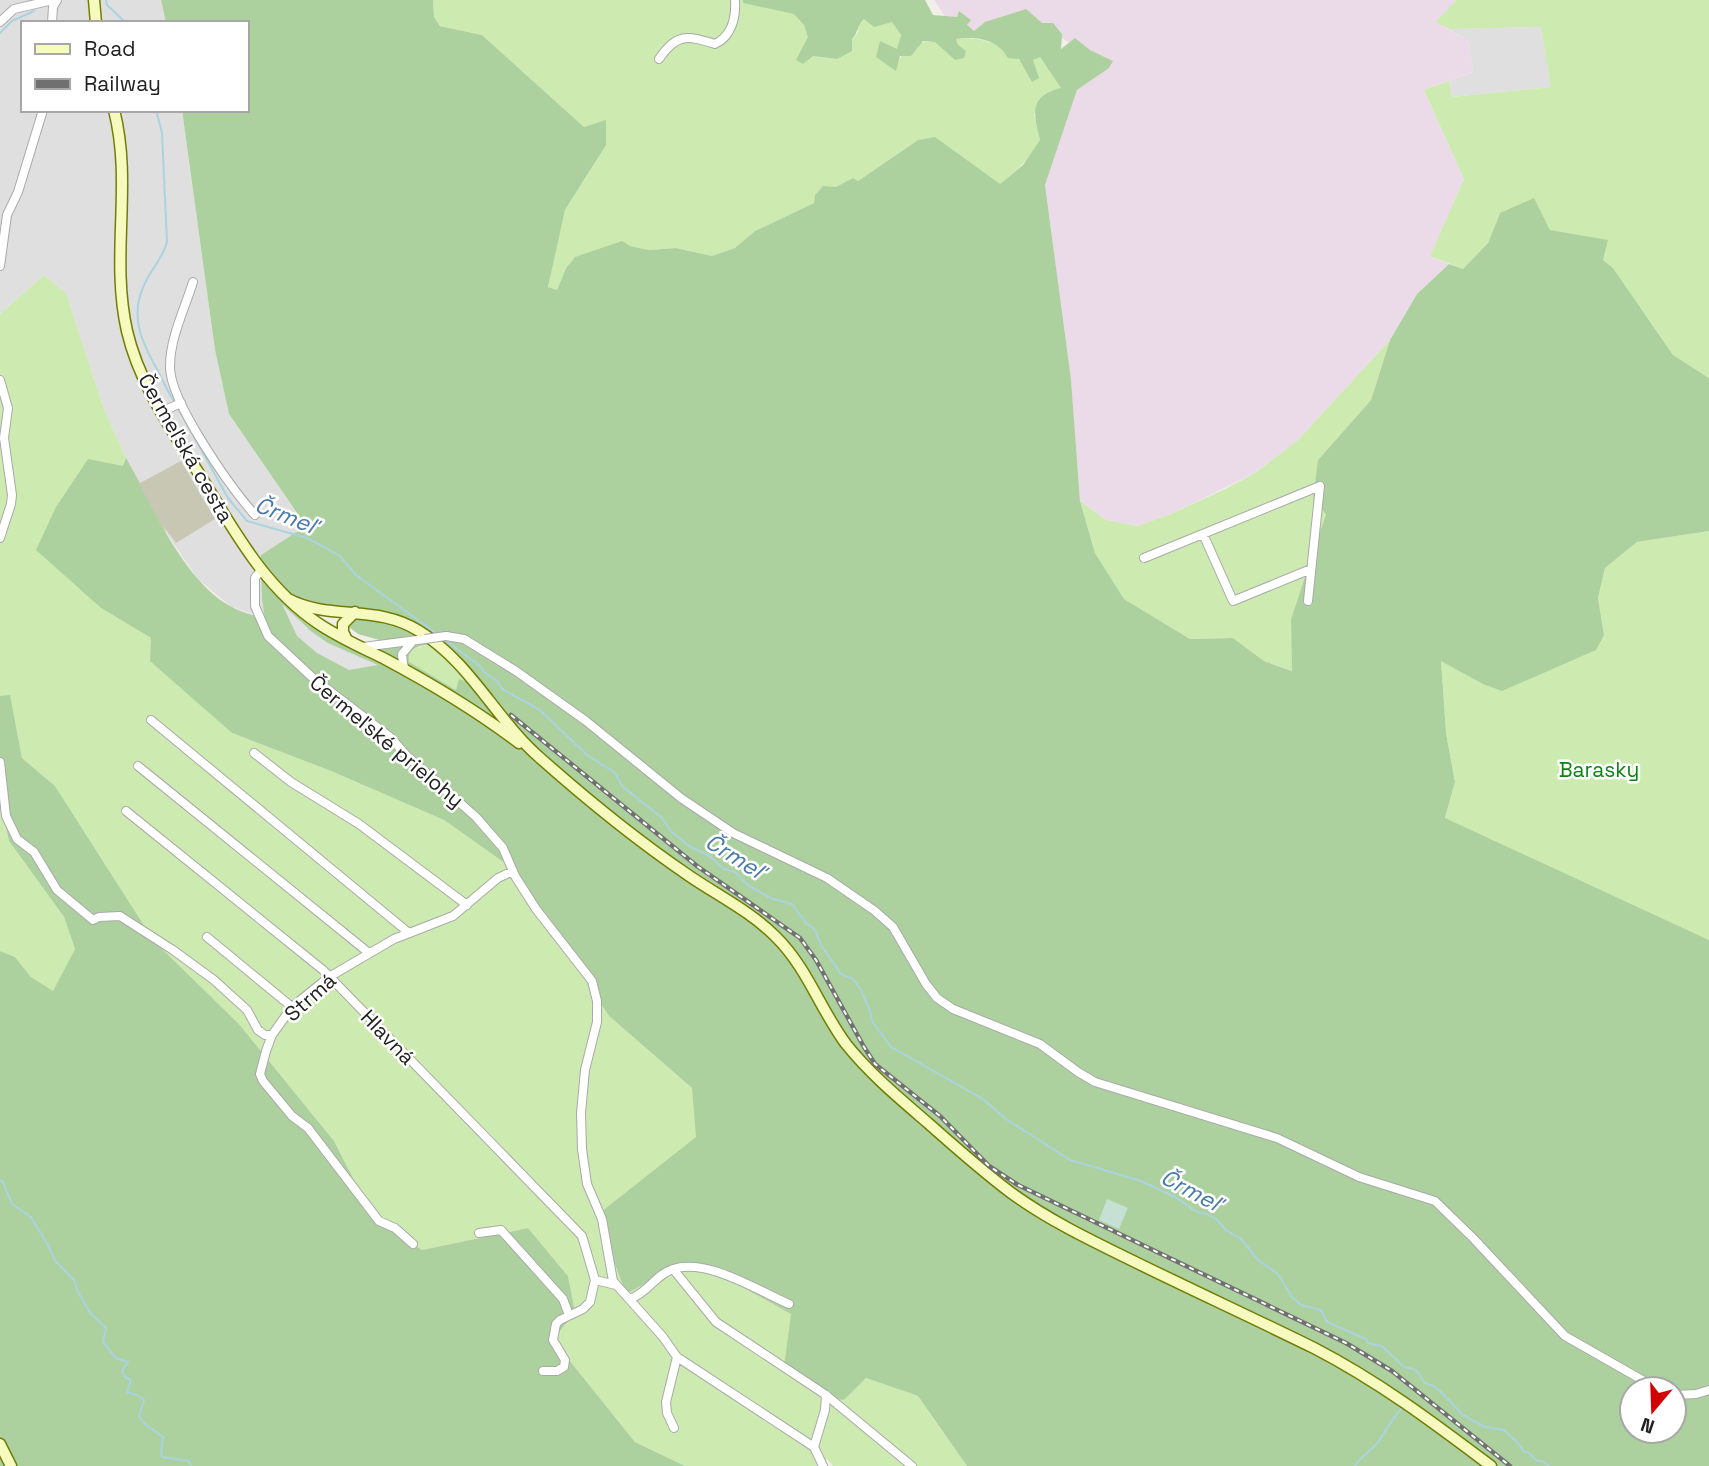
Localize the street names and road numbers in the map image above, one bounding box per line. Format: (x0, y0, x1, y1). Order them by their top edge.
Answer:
street label: Čermeľská cesta (132, 369, 240, 527)
street label: Čermeľské prielohy (304, 669, 470, 813)
street label: Strmá (278, 967, 342, 1027)
street label: Hlavná (355, 1004, 421, 1070)

